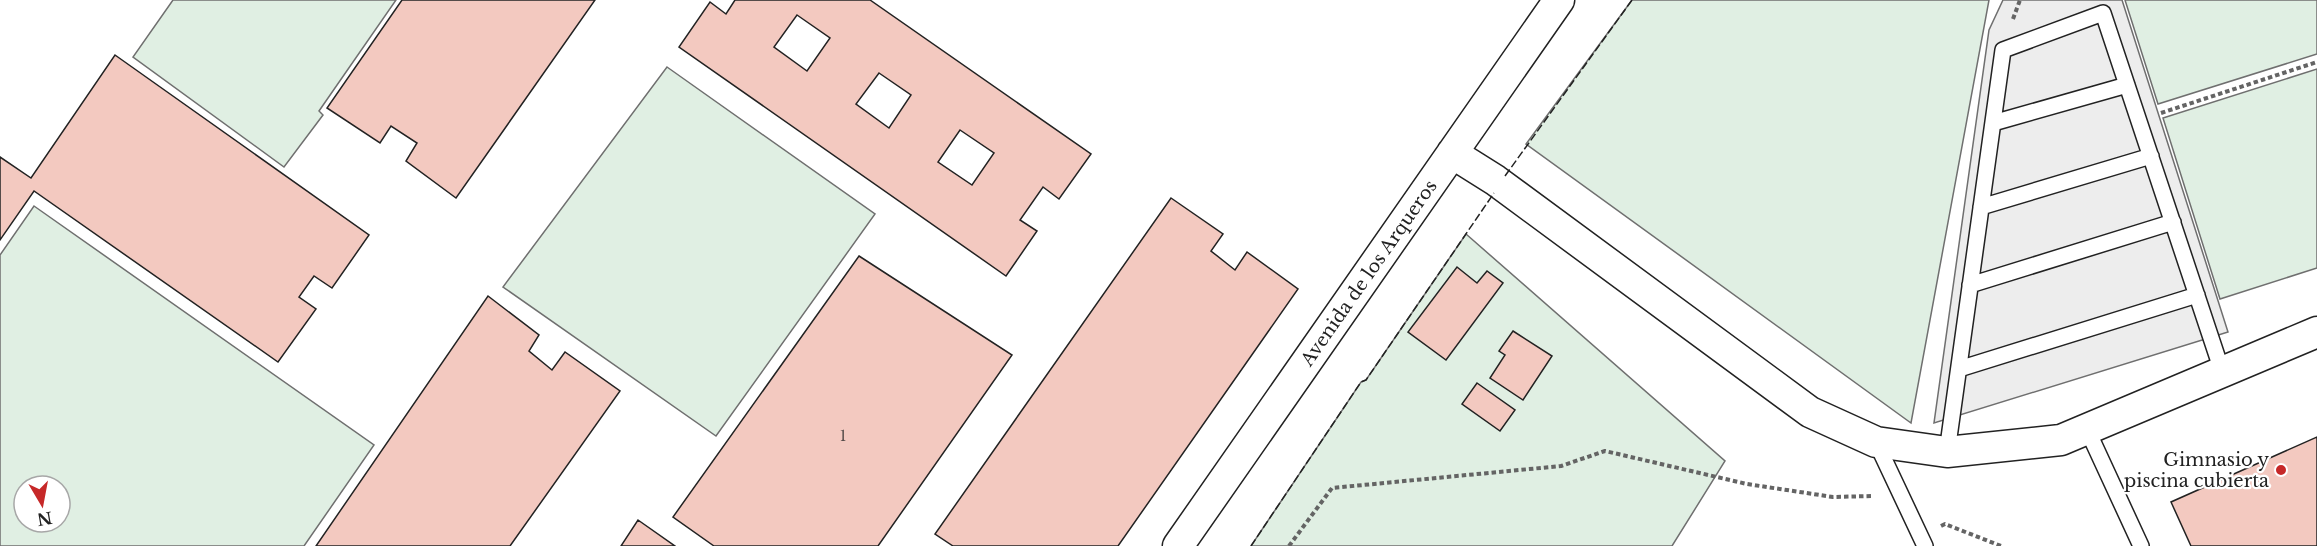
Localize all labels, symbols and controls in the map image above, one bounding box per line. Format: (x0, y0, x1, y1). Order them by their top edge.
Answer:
street label: Avenida de los Arqueros (1296, 176, 1442, 371)
house number: 1 (840, 426, 846, 445)
place label: Gimnasio y piscina cubierta (2124, 449, 2269, 492)
marker: Gimnasio y piscina cubierta (2274, 463, 2288, 477)
north arrow (12, 474, 72, 534)
text: N (35, 508, 54, 530)

